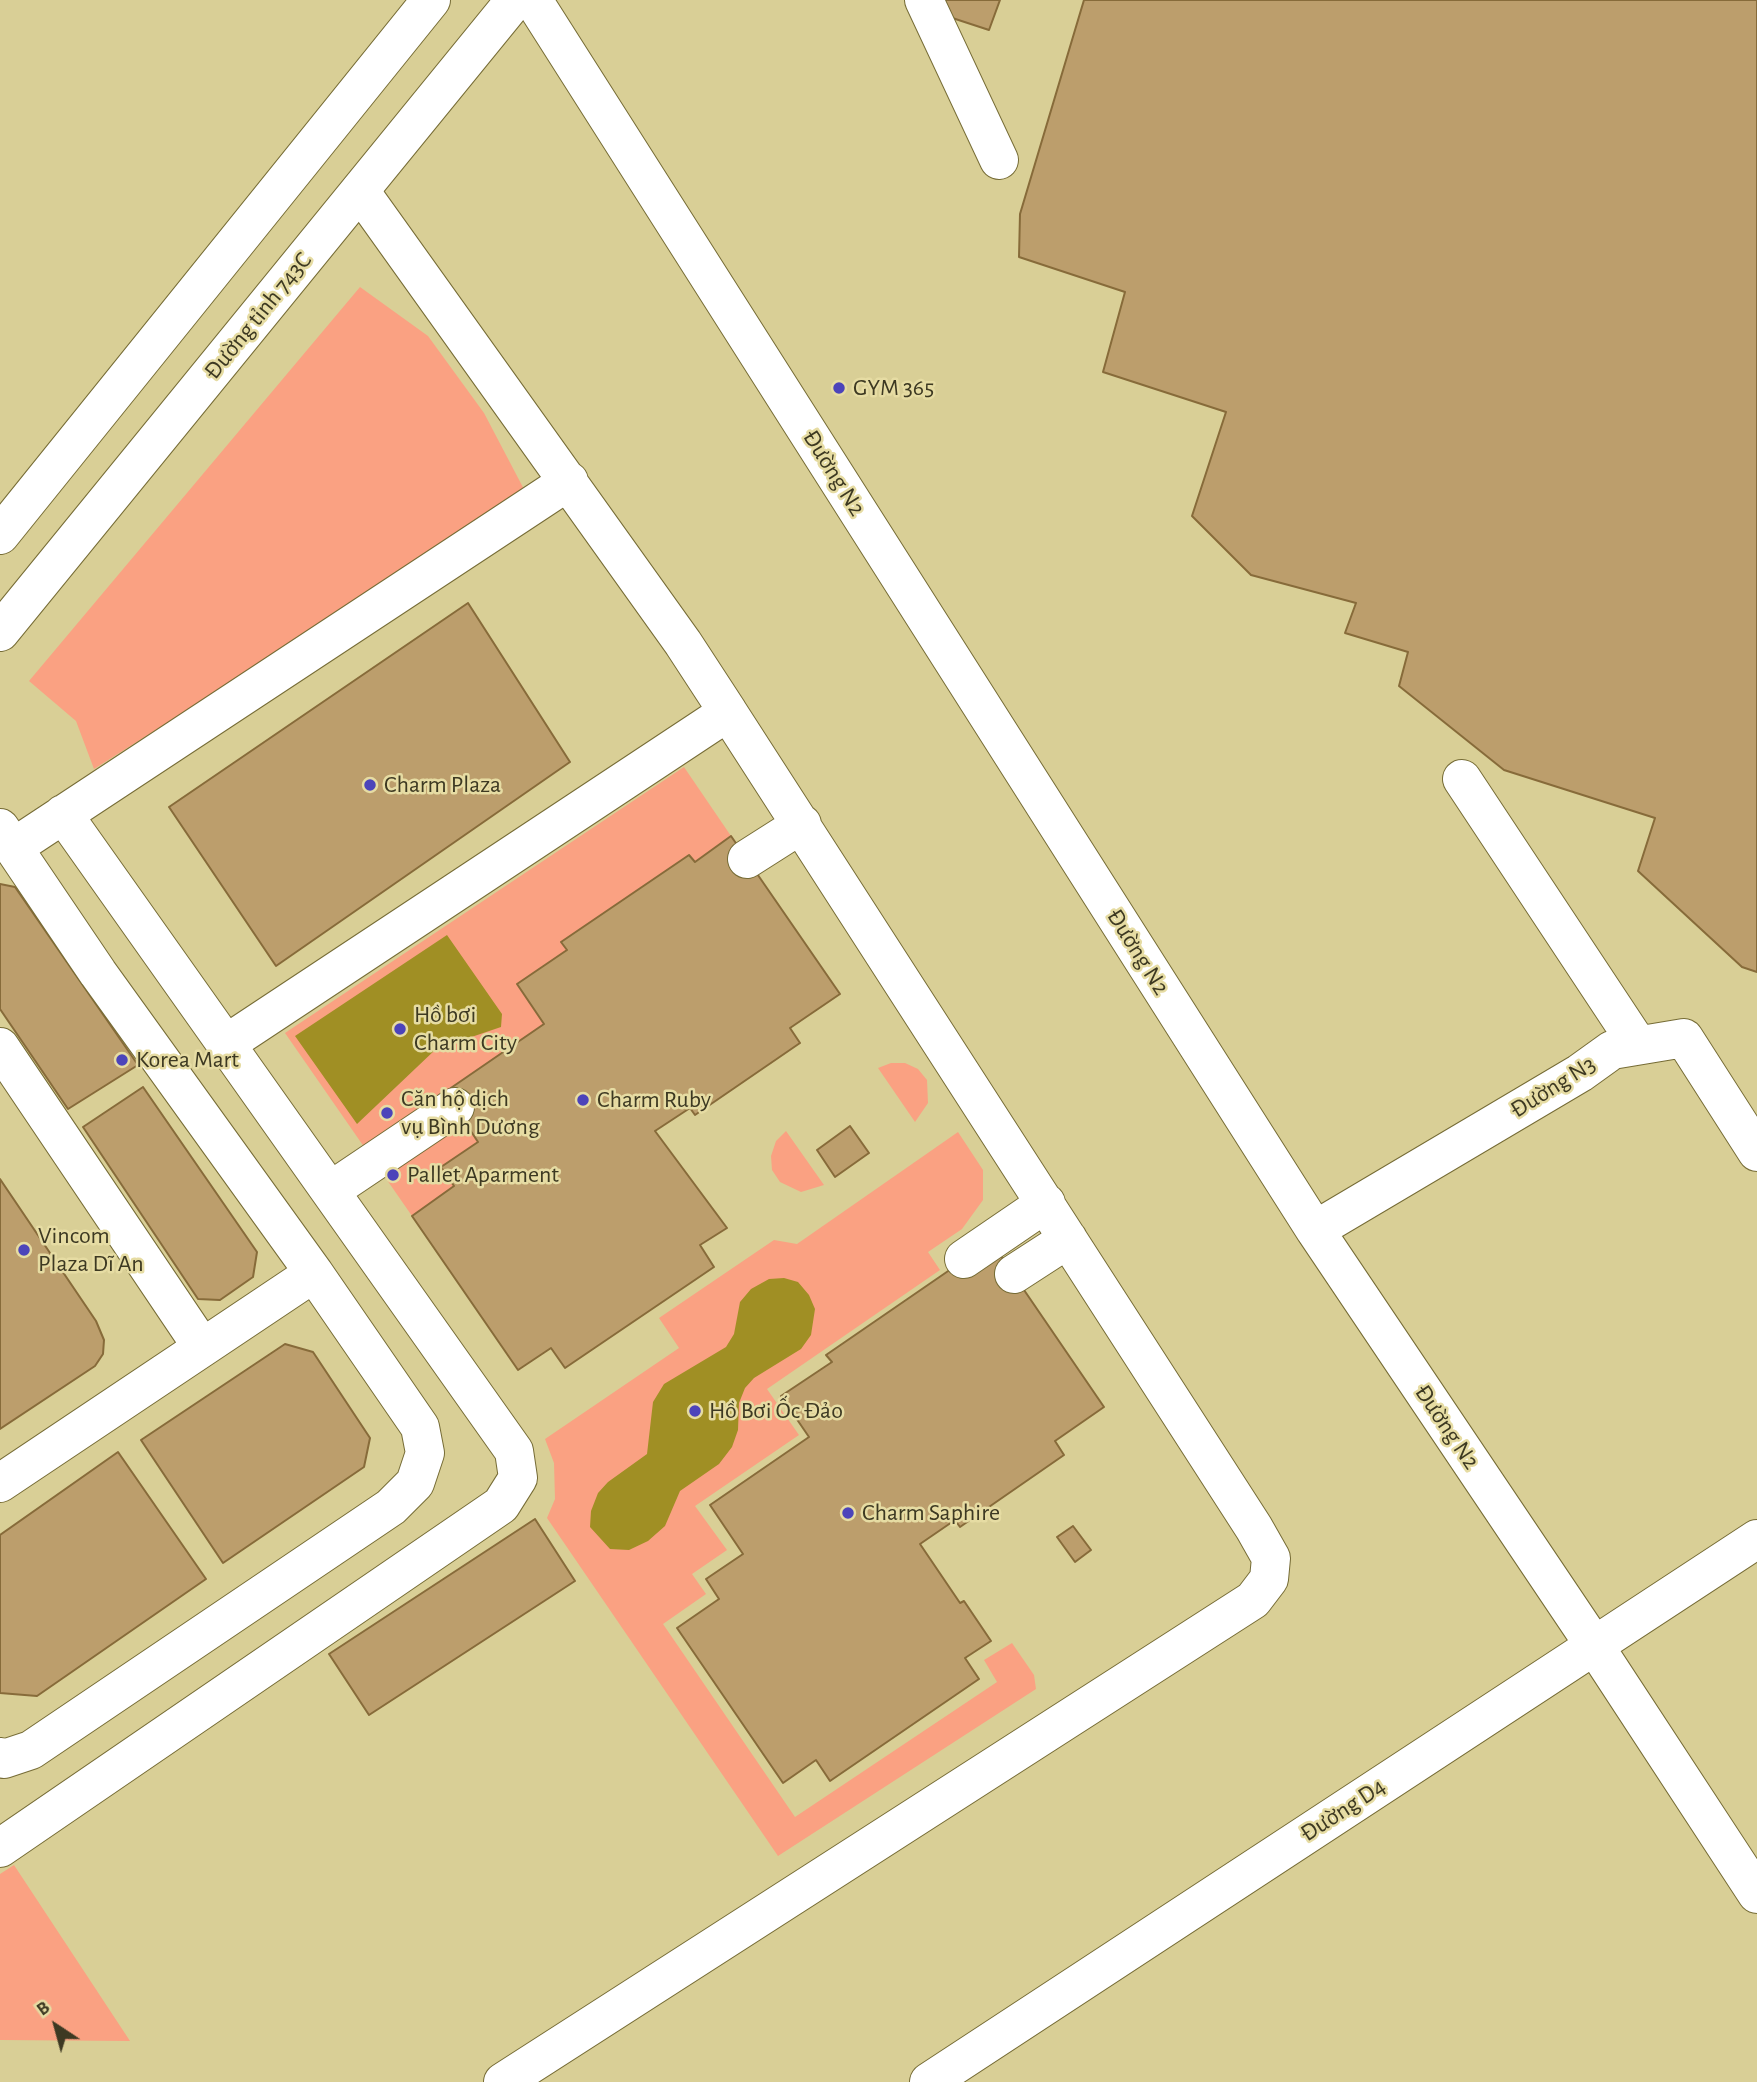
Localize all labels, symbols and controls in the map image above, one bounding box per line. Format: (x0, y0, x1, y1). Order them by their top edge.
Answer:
street label: Đường tỉnh 743C (198, 247, 318, 385)
place label: GYM 365 (853, 374, 934, 402)
marker: GYM 365 (831, 380, 847, 396)
street label: Đường N2 (796, 425, 872, 521)
place label: Charm Plaza (384, 771, 501, 799)
marker: Charm Plaza (362, 777, 378, 793)
street label: Đường N2 (1100, 904, 1176, 1000)
place label: Hồ bơi Charm City (414, 1001, 517, 1057)
marker: Hồ bơi Charm City (392, 1021, 408, 1037)
place label: Korea Mart (136, 1046, 239, 1074)
street label: Đường N3 (1505, 1050, 1601, 1124)
marker: Korea Mart (114, 1052, 130, 1068)
place label: Căn hộ dịch vụ Bình Dương (401, 1085, 540, 1141)
place label: Charm Ruby (597, 1086, 711, 1114)
marker: Charm Ruby (575, 1092, 591, 1108)
marker: Căn hộ dịch vụ Bình Dương (379, 1105, 395, 1121)
place label: Pallet Aparment (407, 1161, 559, 1189)
marker: Pallet Aparment (385, 1167, 401, 1183)
place label: Vincom Plaza Dĩ An (38, 1222, 144, 1278)
marker: Vincom Plaza Dĩ An (16, 1242, 32, 1258)
street label: Đường N2 (1408, 1379, 1486, 1475)
place label: Hồ Bơi Ốc Đảo (709, 1397, 843, 1425)
marker: Hồ Bơi Ốc Đảo (687, 1403, 703, 1419)
place label: Charm Saphire (862, 1499, 1000, 1527)
marker: Charm Saphire (840, 1505, 856, 1521)
street label: Đường D4 (1295, 1772, 1391, 1848)
north arrow (21, 1991, 91, 2061)
text: B (33, 1998, 53, 2020)

